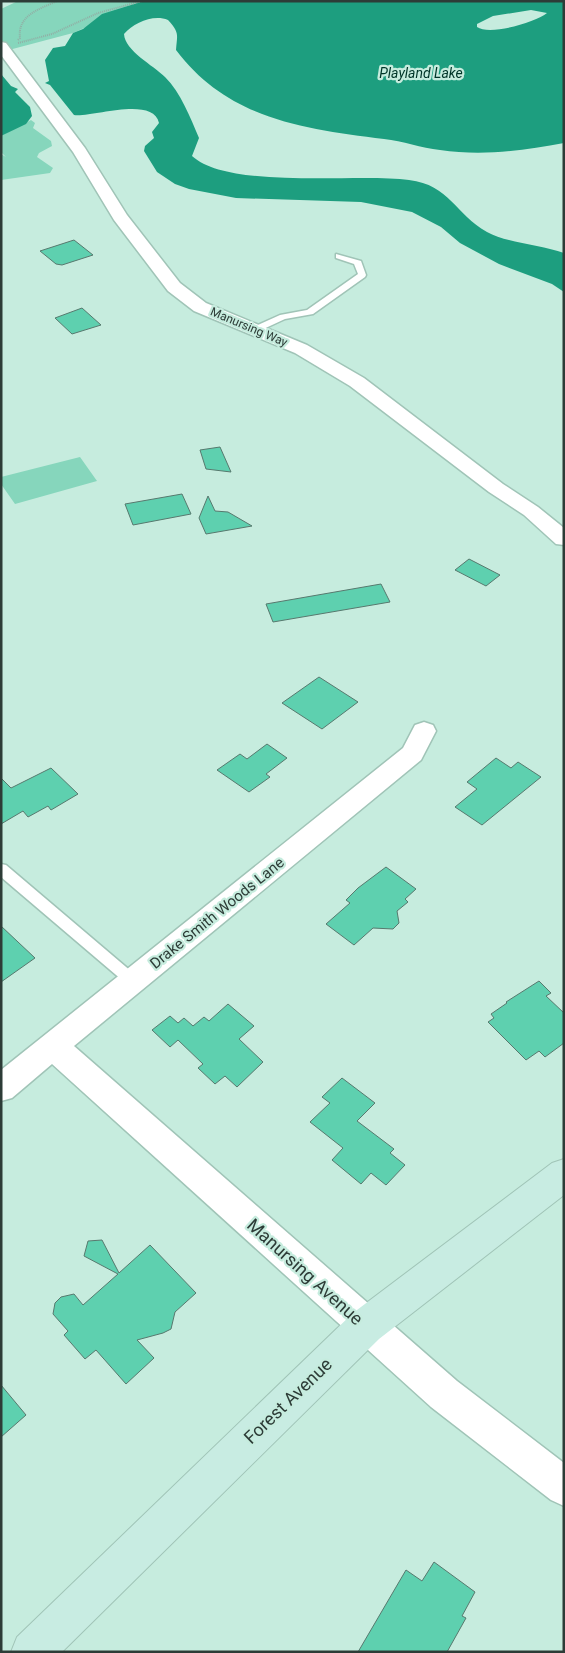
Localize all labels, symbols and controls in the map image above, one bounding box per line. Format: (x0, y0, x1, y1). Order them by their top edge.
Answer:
water label: Playland Lake (379, 65, 463, 81)
street label: Manursing Way (208, 304, 290, 350)
street label: Drake Smith Woods Lane (146, 853, 288, 973)
street label: Manursing Avenue (243, 1214, 368, 1329)
street label: Forest Avenue (239, 1353, 336, 1448)

